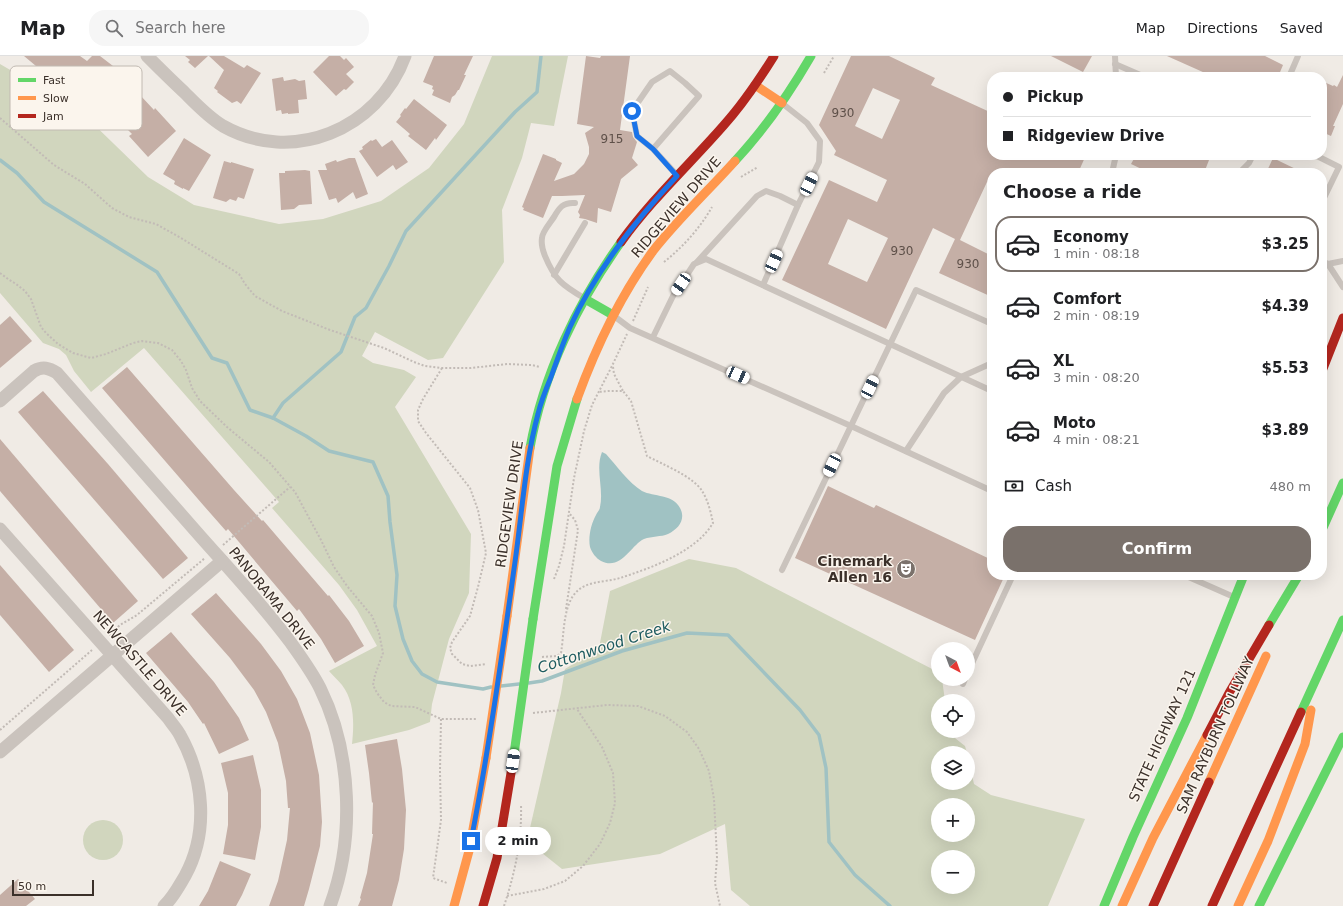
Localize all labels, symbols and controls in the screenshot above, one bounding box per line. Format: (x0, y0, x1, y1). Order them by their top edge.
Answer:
search box (89, 10, 369, 46)
text: Map (20, 17, 65, 39)
icon: search (103, 17, 125, 39)
text: Search here (135, 19, 225, 37)
text: Map (1136, 20, 1165, 36)
text: Directions (1187, 20, 1258, 36)
text: Saved (1280, 20, 1323, 36)
legend (10, 66, 142, 130)
text: Fast (43, 74, 66, 87)
text: Pickup (1027, 88, 1083, 106)
text: Slow (43, 92, 69, 105)
route start (623, 102, 641, 120)
house number: 930 (832, 106, 854, 120)
text: Jam (42, 110, 64, 123)
text: Ridgeview Drive (1027, 127, 1164, 145)
house number: 915 (601, 132, 623, 146)
street label: RIDGEVIEW DRIVE (628, 153, 724, 261)
car (798, 171, 820, 197)
text: Choose a ride (1003, 181, 1142, 202)
icon: car (1005, 226, 1041, 262)
text: Economy (1053, 228, 1129, 246)
text: $3.25 (1262, 235, 1309, 253)
house number: 930 (891, 244, 913, 258)
text: 1 min · 08:18 (1053, 246, 1140, 261)
car (764, 248, 784, 274)
house number: 930 (957, 257, 979, 271)
car (669, 271, 693, 297)
icon: car (1005, 288, 1041, 324)
text: Comfort (1053, 290, 1121, 308)
text: $4.39 (1262, 297, 1309, 315)
text: 2 min · 08:19 (1053, 308, 1140, 323)
icon: car (1005, 350, 1041, 386)
text: XL (1053, 352, 1074, 370)
text: $5.53 (1262, 359, 1309, 377)
car (725, 365, 751, 385)
text: 3 min · 08:20 (1053, 370, 1140, 385)
car (859, 374, 881, 400)
icon: car (1005, 412, 1041, 448)
text: Moto (1053, 414, 1096, 432)
text: $3.89 (1262, 421, 1309, 439)
text: 4 min · 08:21 (1053, 432, 1140, 447)
street label: RIDGEVIEW DRIVE (492, 439, 526, 569)
car (821, 452, 843, 478)
icon: cash (1003, 475, 1025, 497)
text: Cash (1035, 477, 1072, 495)
text: 480 m (1269, 479, 1311, 494)
button: Confirm (1003, 526, 1311, 572)
street label: PANORAMA DRIVE (226, 544, 318, 652)
place label: Cinemark Allen 16 (817, 553, 893, 585)
theatre icon: Cinemark Allen 16 (895, 558, 917, 580)
street label: NEWCASTLE DRIVE (90, 607, 190, 719)
water label: Cottonwood Creek (535, 617, 674, 677)
north arrow (931, 642, 975, 686)
map controls (931, 642, 975, 894)
street label: SAM RAYBURN TOLLWAY (1173, 654, 1257, 816)
street label: STATE HIGHWAY 121 (1125, 666, 1199, 804)
button: locate (931, 694, 975, 738)
button: layers (931, 746, 975, 790)
car (505, 748, 521, 774)
button: + (931, 798, 975, 842)
callout: 2 min (485, 827, 551, 855)
route end (462, 832, 480, 850)
text: 2 min (498, 833, 538, 848)
button: − (931, 850, 975, 894)
scale bar (12, 878, 94, 897)
text: 50 m (18, 880, 46, 893)

